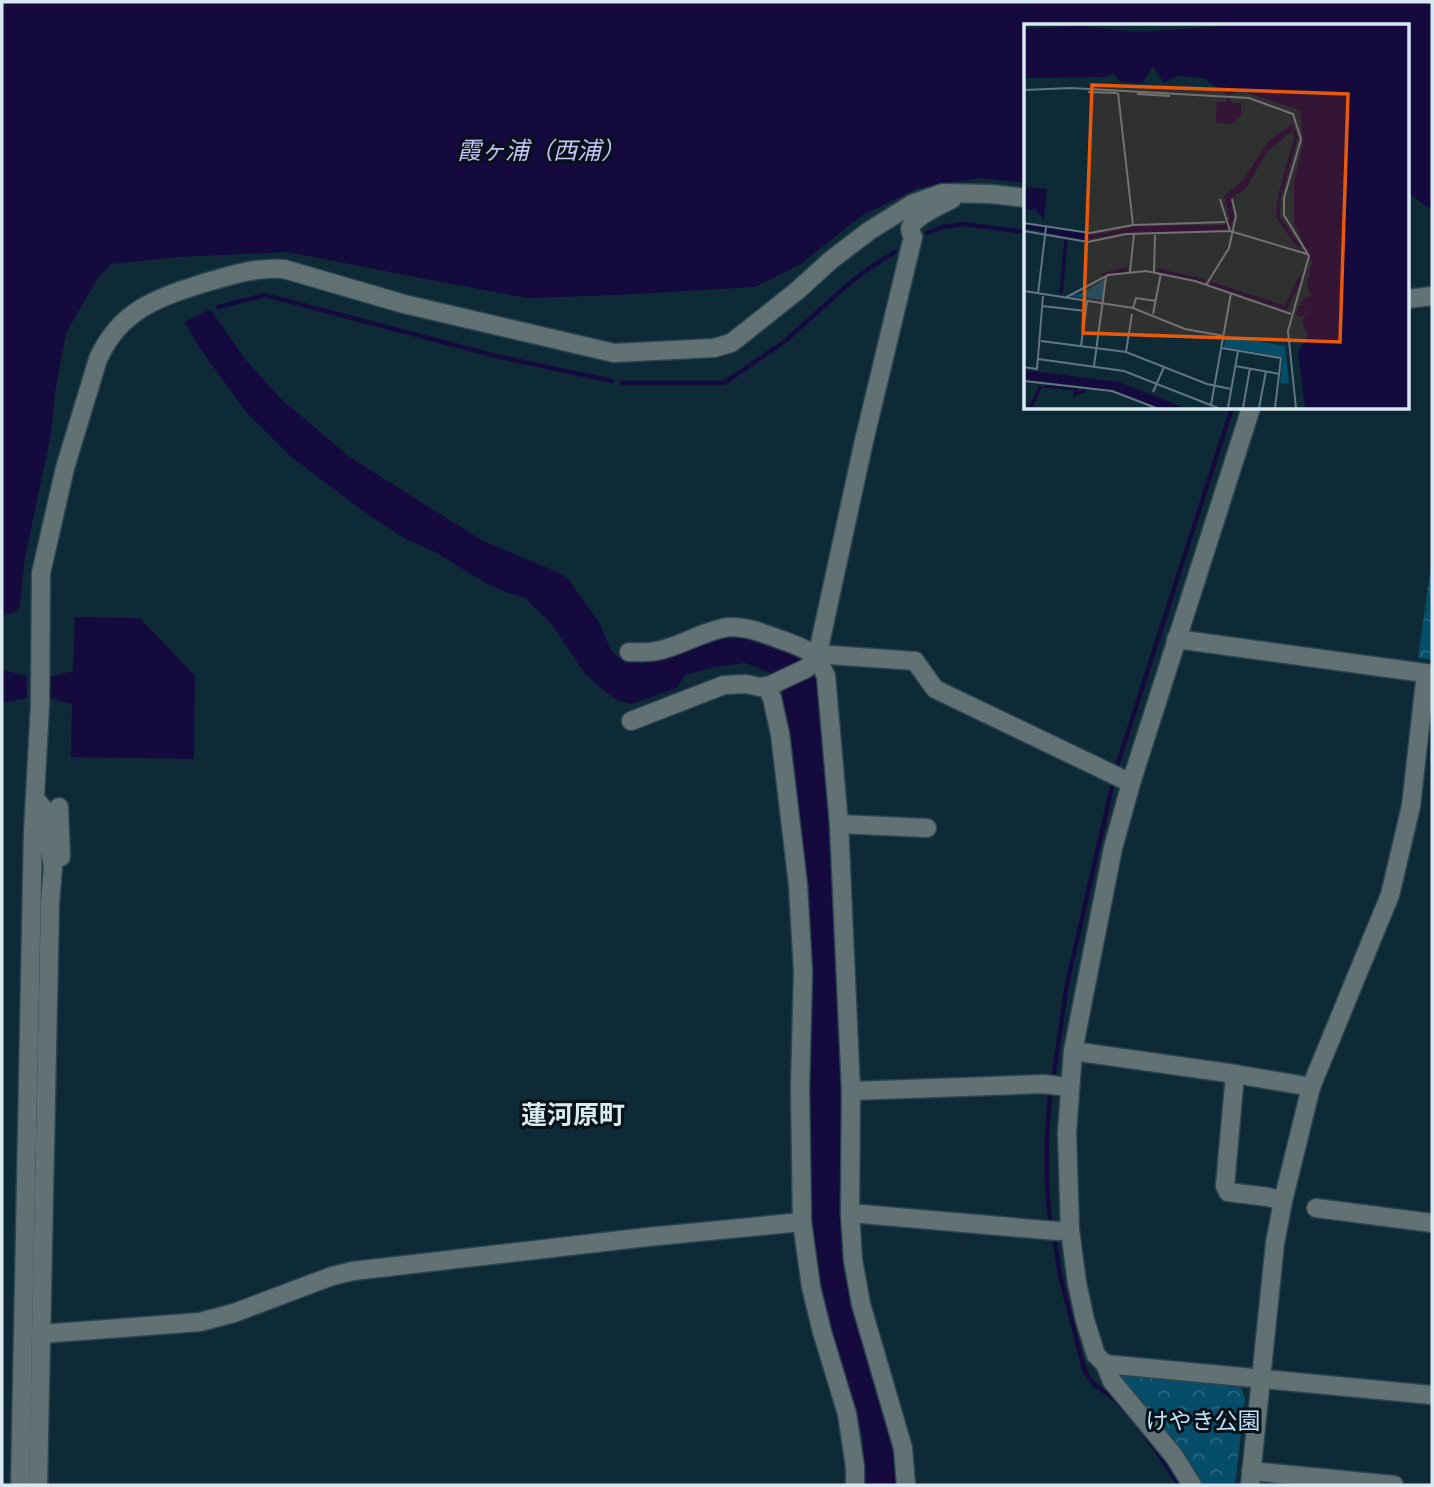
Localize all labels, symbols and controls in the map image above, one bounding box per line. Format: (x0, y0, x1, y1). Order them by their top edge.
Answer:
inset map (1024, 24, 1410, 410)
water label: 霞ヶ浦（西浦） (457, 136, 625, 164)
district label: 蓮河原町 (521, 1099, 625, 1130)
park label: けやき公園 (1146, 1407, 1261, 1434)

